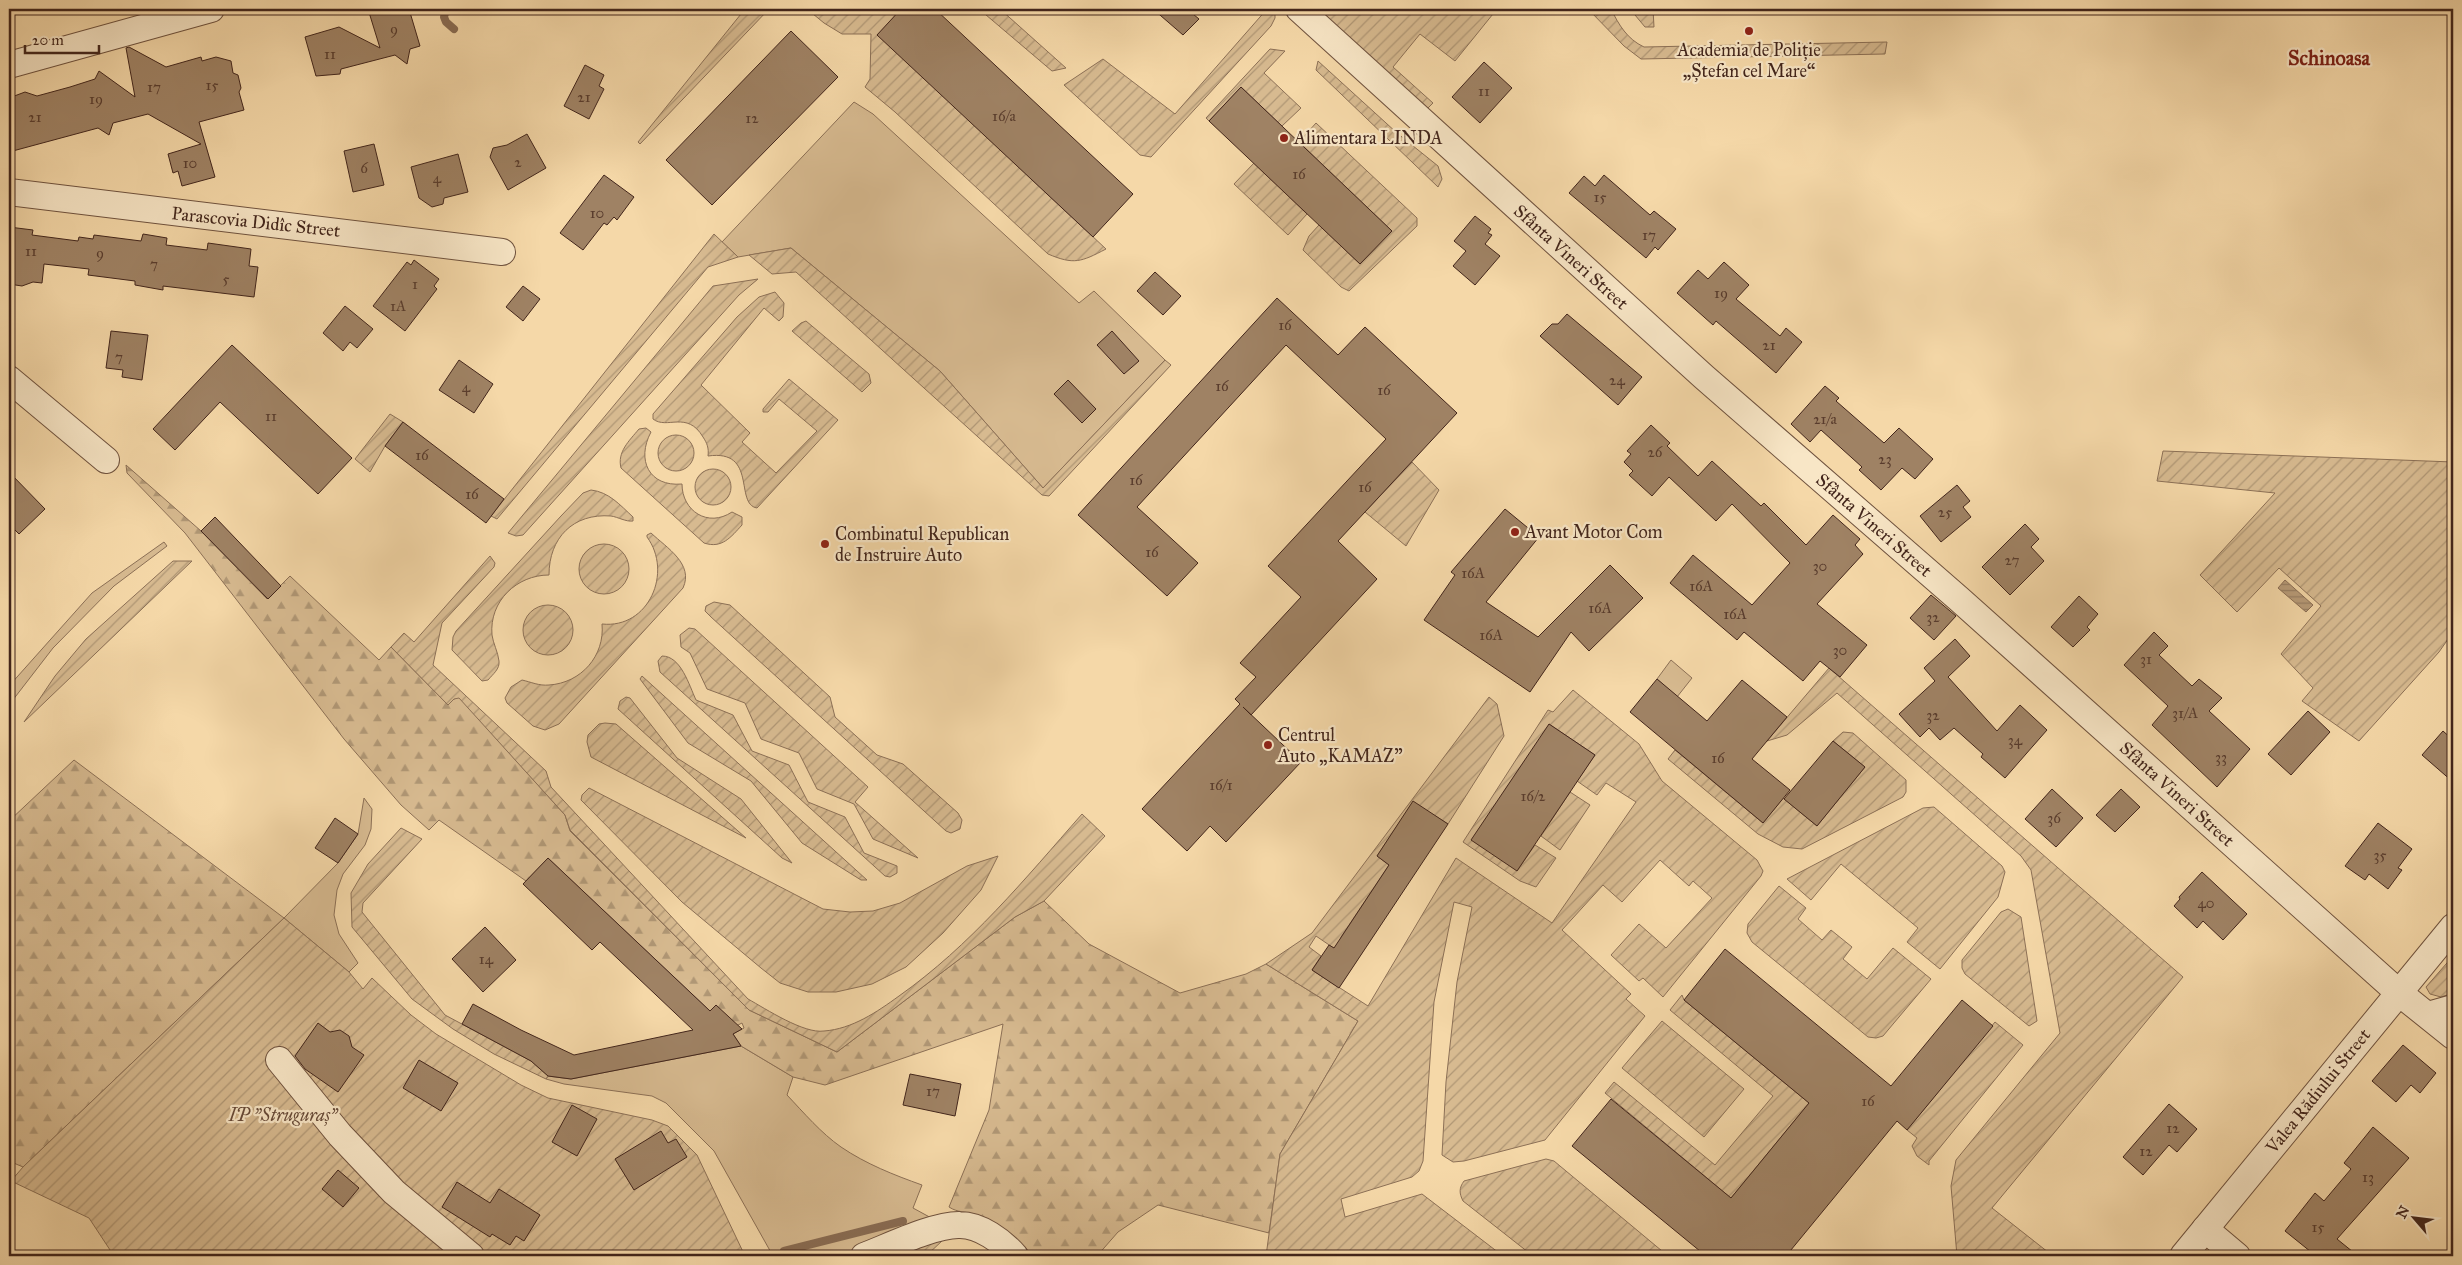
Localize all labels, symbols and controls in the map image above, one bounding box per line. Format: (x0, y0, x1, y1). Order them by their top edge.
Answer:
house number: 9 (390, 20, 398, 38)
scale bar (25, 22, 99, 54)
marker: Academia de Poliție „Ștefan cel Mare“ (1743, 25, 1755, 37)
text: 20 m (32, 31, 64, 49)
place label: Academia de Poliție „Ștefan cel Mare“ (1676, 39, 1821, 82)
house number: 11 (324, 45, 336, 63)
district label: Schinoasa (2288, 46, 2370, 70)
house number: 15 (206, 76, 218, 94)
house number: 17 (147, 78, 161, 96)
house number: 11 (1478, 82, 1490, 100)
house number: 21 (577, 88, 591, 106)
house number: 19 (89, 90, 103, 108)
house number: 16/a (992, 107, 1017, 125)
house number: 21 (28, 108, 42, 126)
house number: 12 (745, 109, 759, 127)
place label: Alimentara LINDA (1293, 127, 1443, 149)
marker: Alimentara LINDA (1278, 132, 1290, 144)
house number: 2 (514, 153, 522, 171)
house number: 10 (183, 154, 197, 172)
house number: 6 (360, 159, 369, 177)
house number: 16 (1292, 165, 1307, 183)
house number: 4 (433, 169, 442, 187)
house number: 15 (1594, 188, 1606, 206)
street label: Sfânta Vineri Street (1509, 200, 1633, 315)
street label: Parascovia Didîc Street (171, 202, 342, 242)
house number: 10 (590, 204, 604, 222)
house number: 17 (1642, 226, 1656, 244)
house number: 11 (25, 242, 37, 260)
house number: 9 (96, 244, 104, 262)
house number: 7 (150, 255, 158, 273)
house number: 5 (223, 270, 230, 288)
house number: 1 (412, 275, 418, 293)
house number: 19 (1714, 284, 1728, 302)
house number: 1A (390, 297, 406, 315)
house number: 16 (1278, 316, 1293, 334)
house number: 21 (1762, 336, 1776, 354)
house number: 7 (115, 348, 123, 366)
house number: 24 (1609, 371, 1626, 389)
house number: 16 (1215, 377, 1230, 395)
house number: 4 (462, 378, 471, 396)
house number: 16 (1377, 381, 1392, 399)
house number: 11 (265, 407, 277, 425)
house number: 21/a (1813, 410, 1838, 428)
house number: 26 (1647, 443, 1664, 461)
house number: 16 (415, 446, 430, 464)
house number: 23 (1878, 450, 1892, 468)
street label: Sfânta Vineri Street (1812, 469, 1937, 582)
house number: 16 (1129, 471, 1144, 489)
house number: 16 (1358, 478, 1373, 496)
house number: 16 (465, 485, 480, 503)
house number: 25 (1938, 503, 1952, 521)
place label: Avant Motor Com (1524, 521, 1663, 543)
place label: Combinatul Republican de Instruire Auto (835, 523, 1009, 566)
marker: Avant Motor Com (1509, 526, 1521, 538)
marker: Combinatul Republican de Instruire Auto (819, 538, 831, 550)
house number: 16 (1145, 543, 1160, 561)
house number: 27 (2005, 551, 2020, 569)
house number: 30 (1813, 557, 1827, 575)
house number: 16A (1461, 564, 1485, 582)
house number: 16A (1689, 577, 1713, 595)
house number: 16A (1588, 599, 1612, 617)
house number: 16A (1723, 605, 1747, 623)
house number: 32 (1926, 608, 1940, 626)
house number: 16A (1479, 626, 1503, 644)
house number: 30 (1833, 641, 1847, 659)
house number: 31 (2140, 650, 2152, 668)
house number: 31/A (2172, 704, 2198, 722)
house number: 32 (1926, 706, 1940, 724)
place label: Centrul Auto „KAMAZ” (1277, 724, 1403, 767)
house number: 34 (2008, 731, 2023, 749)
street label: Sfânta Vineri Street (2115, 737, 2239, 852)
marker: Centrul Auto „KAMAZ” (1262, 739, 1274, 751)
house number: 33 (2215, 748, 2227, 766)
house number: 16 (1711, 749, 1726, 767)
house number: 16/1 (1209, 776, 1233, 794)
house number: 16/2 (1520, 787, 1546, 805)
house number: 36 (2047, 809, 2062, 827)
house number: 35 (2374, 846, 2387, 864)
house number: 40 (2197, 894, 2215, 912)
house number: 14 (479, 950, 494, 968)
street label: Valea Rădiului Street (2260, 1024, 2375, 1159)
house number: 17 (926, 1082, 940, 1100)
house number: 16 (1861, 1092, 1876, 1110)
park label: IP "Struguraș" (228, 1104, 339, 1126)
house number: 12 (2166, 1119, 2180, 1137)
house number: 12 (2139, 1142, 2153, 1160)
house number: 13 (2362, 1168, 2374, 1186)
north arrow (2390, 1192, 2440, 1242)
text: N (2393, 1203, 2413, 1221)
house number: 15 (2312, 1218, 2324, 1236)

